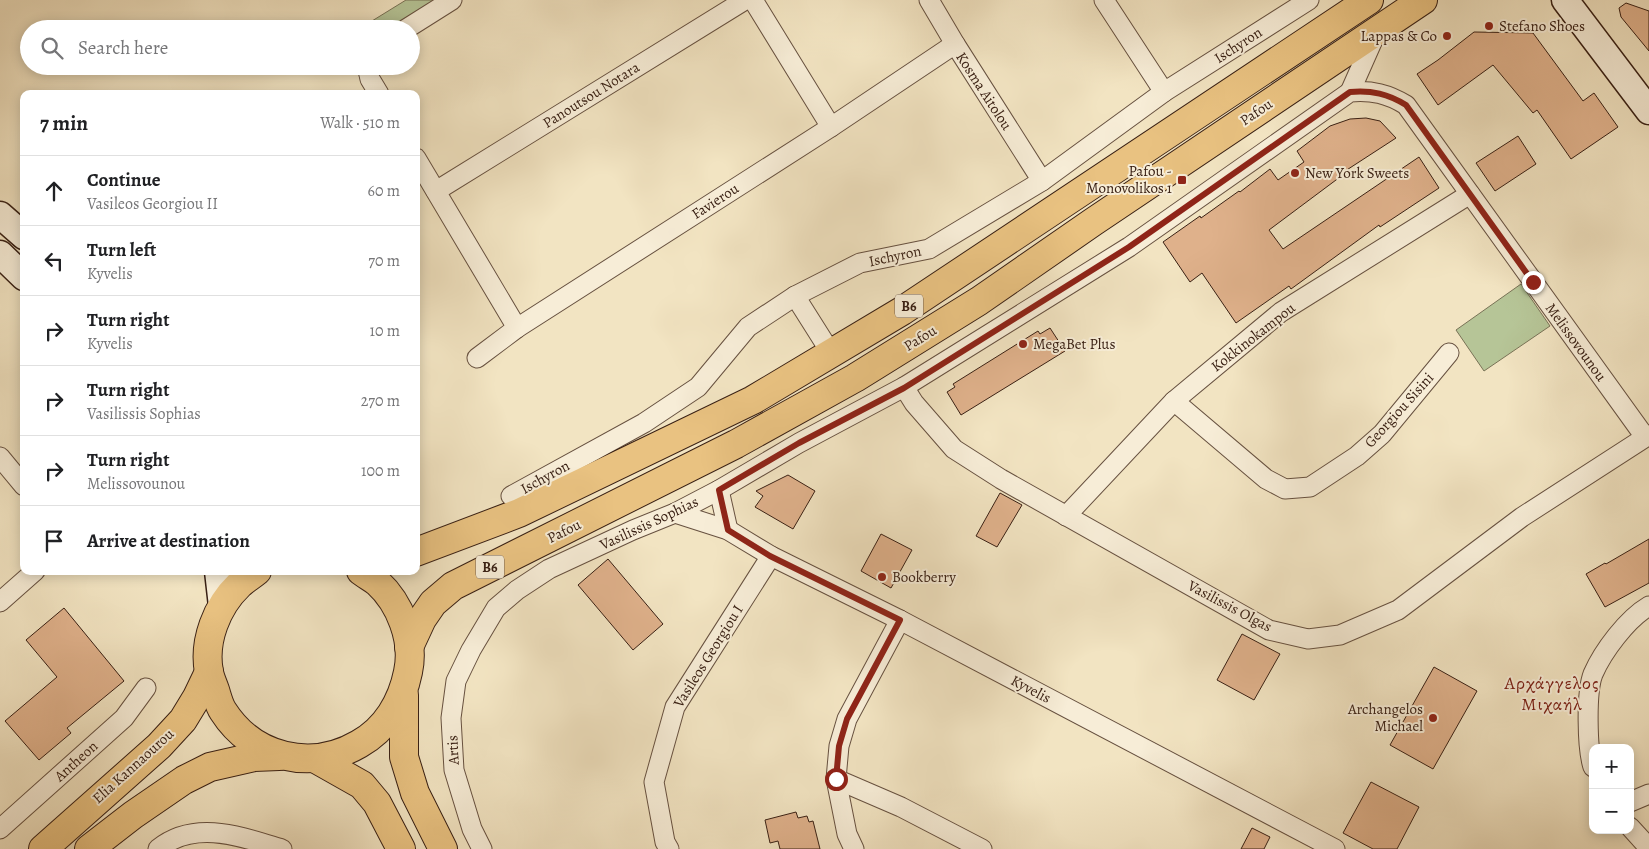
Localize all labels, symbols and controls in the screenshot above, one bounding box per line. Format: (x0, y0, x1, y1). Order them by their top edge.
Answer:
place label: Stefano Shoes (1499, 16, 1585, 36)
search box (20, 20, 420, 75)
marker: Stefano Shoes (1483, 20, 1495, 32)
street label: Ischyron (1210, 22, 1266, 68)
place label: Lappas & Co (1361, 26, 1437, 46)
marker: Lappas & Co (1441, 30, 1453, 42)
icon: search (38, 34, 66, 62)
text: Search here (78, 35, 168, 61)
street label: Kosma Aitolou (951, 48, 1017, 135)
street label: Panoutsou Notara (539, 57, 643, 133)
street label: Pafou (1236, 93, 1277, 130)
text: 7 min (40, 109, 88, 137)
text: Walk · 510 m (320, 112, 400, 134)
place label: Pafou - Monovolikos 1 (1086, 161, 1172, 198)
place label: New York Sweets (1305, 163, 1409, 183)
text: Continue (87, 167, 161, 193)
marker: New York Sweets (1289, 167, 1301, 179)
marker: Pafou - Monovolikos 1 (1176, 174, 1188, 186)
icon: ahead (40, 177, 68, 205)
street label: Favierou (688, 178, 743, 224)
text: 60 m (368, 180, 400, 202)
text: Vasileos Georgiou II (87, 193, 218, 215)
text: Turn left (87, 237, 156, 263)
street label: Ischyron (867, 241, 923, 271)
icon: left (40, 247, 68, 275)
text: 70 m (368, 250, 400, 272)
text: Kyvelis (87, 263, 133, 285)
route end (1522, 271, 1545, 294)
road number: B6 (895, 294, 923, 318)
street label: Kokkinokampou (1207, 297, 1300, 376)
street label: Melissovounou (1541, 299, 1612, 386)
text: Turn right (87, 307, 169, 333)
icon: right (40, 317, 68, 345)
text: 10 m (370, 320, 400, 342)
street label: Pafou (900, 320, 941, 356)
text: Kyvelis (87, 333, 133, 355)
place label: MegaBet Plus (1033, 334, 1116, 354)
marker: MegaBet Plus (1017, 338, 1029, 350)
street label: Georgiou Sisini (1360, 368, 1438, 452)
text: Turn right (87, 377, 169, 403)
icon: right (40, 387, 68, 415)
text: 270 m (361, 390, 400, 412)
text: Vasilissis Sophias (87, 403, 201, 425)
text: Turn right (87, 447, 169, 473)
street label: Ischyron (517, 455, 573, 499)
icon: right (40, 457, 68, 485)
text: 100 m (361, 460, 400, 482)
text: Melissovounou (87, 473, 185, 495)
street label: Vasilissis Sophias (596, 491, 702, 555)
street label: Pafou (544, 514, 585, 548)
icon: arrive (40, 527, 68, 555)
text: Arrive at destination (87, 528, 250, 554)
road number: B6 (476, 556, 504, 578)
place label: Bookberry (892, 567, 956, 587)
marker: Bookberry (876, 571, 888, 583)
street label: Vasilissis Olgas (1183, 575, 1276, 637)
street label: Vasileos Georgiou I (668, 601, 748, 712)
street label: Kyvelis (1007, 670, 1055, 708)
district label: Αρχάγγελος Μιχαήλ (1504, 671, 1599, 716)
place label: Archangelos Michael (1347, 699, 1423, 736)
marker: Archangelos Michael (1427, 712, 1439, 724)
street label: Elia Kannaourou (88, 723, 179, 808)
street label: Artis (442, 735, 464, 766)
street label: Antheon (49, 736, 102, 787)
map controls (1589, 744, 1634, 834)
button: + (1589, 744, 1634, 789)
route start (825, 768, 848, 791)
button: − (1589, 789, 1634, 834)

